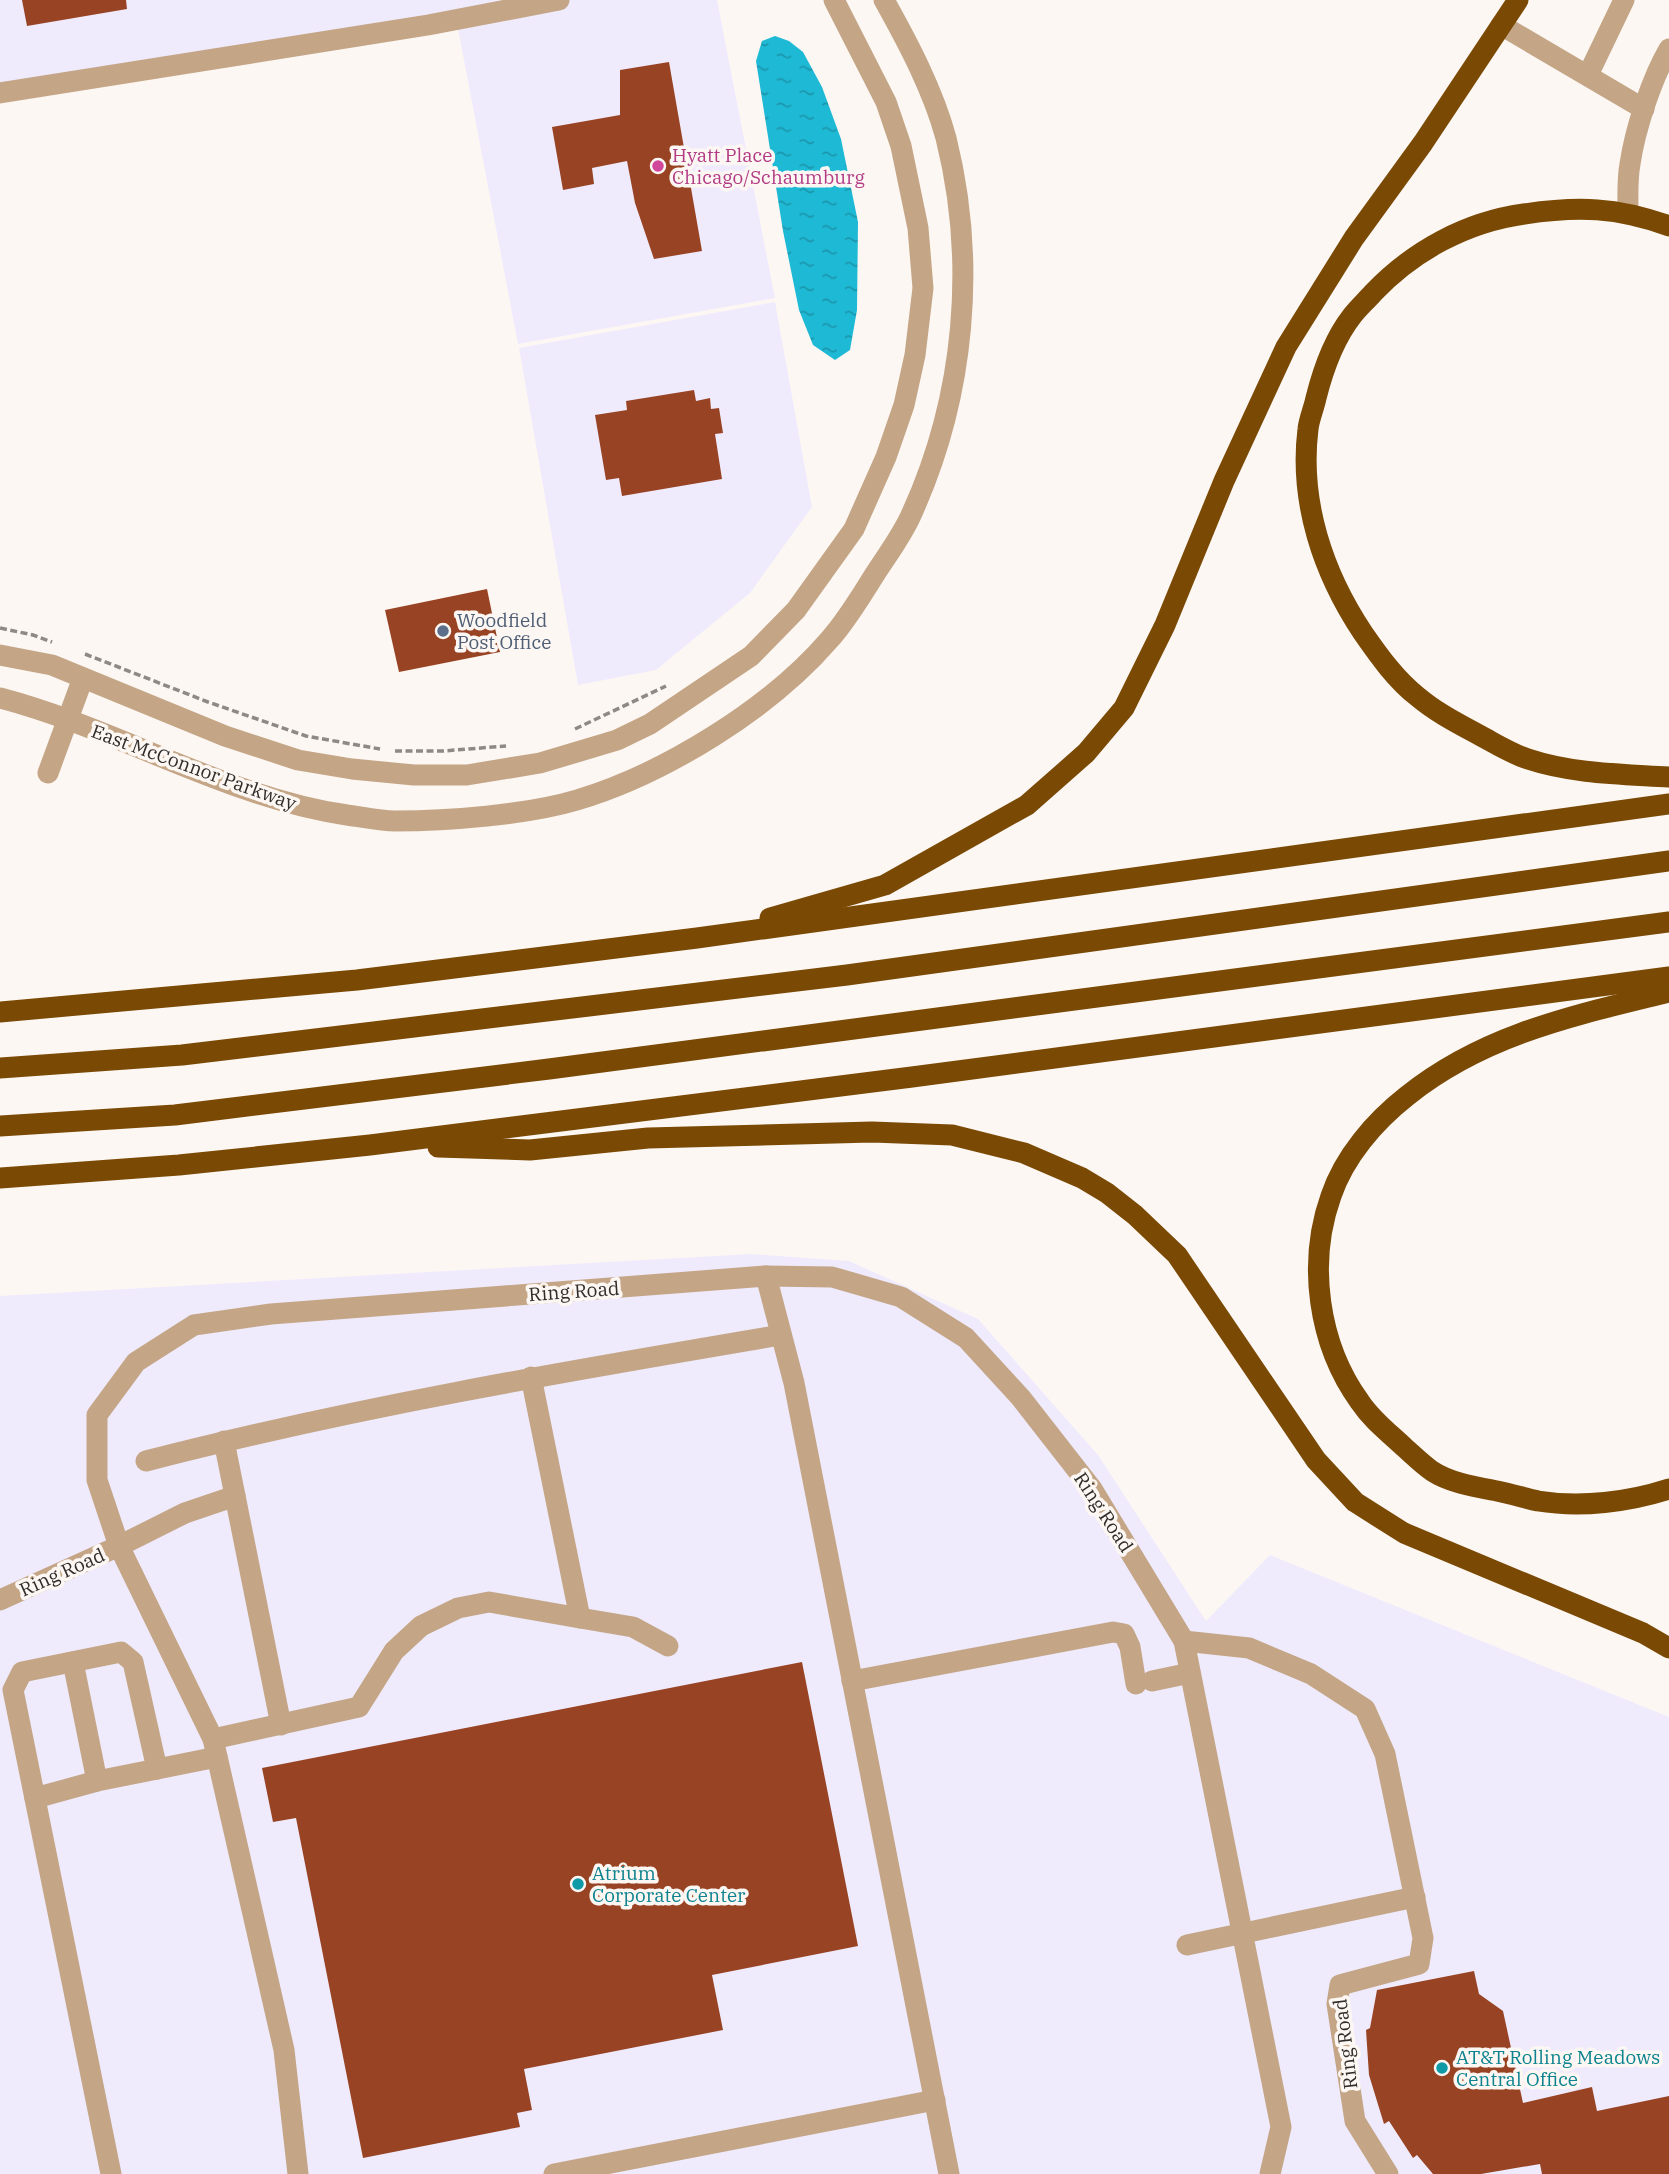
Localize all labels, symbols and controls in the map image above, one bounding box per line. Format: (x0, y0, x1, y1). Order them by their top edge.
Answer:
place label: Hyatt Place Chicago/Schaumburg (672, 143, 865, 189)
marker: Hyatt Place Chicago/Schaumburg (650, 158, 666, 174)
place label: Woodfield Post Office (457, 608, 551, 654)
marker: Woodfield Post Office (435, 623, 451, 639)
street label: East McConnor Parkway (88, 719, 301, 816)
street label: Ring Road (528, 1276, 620, 1306)
street label: Ring Road (1069, 1467, 1139, 1557)
street label: Ring Road (16, 1543, 108, 1601)
place label: Atrium Corporate Center (592, 1861, 746, 1907)
marker: Atrium Corporate Center (570, 1876, 586, 1892)
street label: Ring Road (1328, 1997, 1362, 2091)
place label: AT&T Rolling Meadows Central Office (1456, 2045, 1660, 2091)
marker: AT&T Rolling Meadows Central Office (1434, 2060, 1450, 2076)

